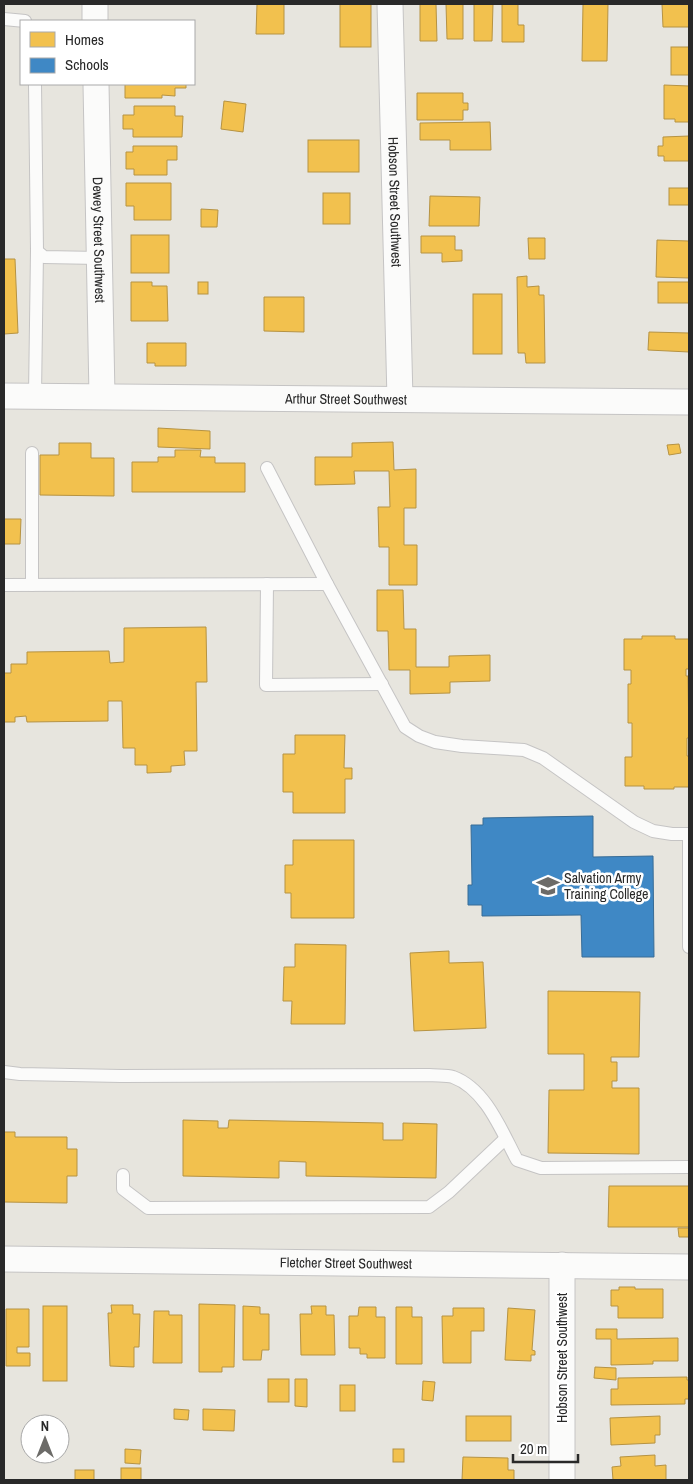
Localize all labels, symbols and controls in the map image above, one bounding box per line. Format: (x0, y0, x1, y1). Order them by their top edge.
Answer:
legend (20, 20, 195, 85)
text: Homes (65, 29, 104, 50)
text: Schools (65, 54, 109, 75)
street label: Hobson Street Southwest (384, 137, 406, 267)
street label: Dewey Street Southwest (89, 177, 109, 303)
street label: Arthur Street Southwest (284, 389, 407, 409)
place label: Salvation Army Training College (564, 869, 648, 903)
school or university icon: Salvation Army Training College (535, 873, 561, 899)
street label: Fletcher Street Southwest (280, 1253, 412, 1273)
street label: Hobson Street Southwest (553, 1293, 571, 1423)
north arrow (20, 1414, 70, 1464)
text: N (41, 1417, 49, 1435)
scale bar (513, 1432, 578, 1464)
text: 20 m (520, 1438, 547, 1459)

